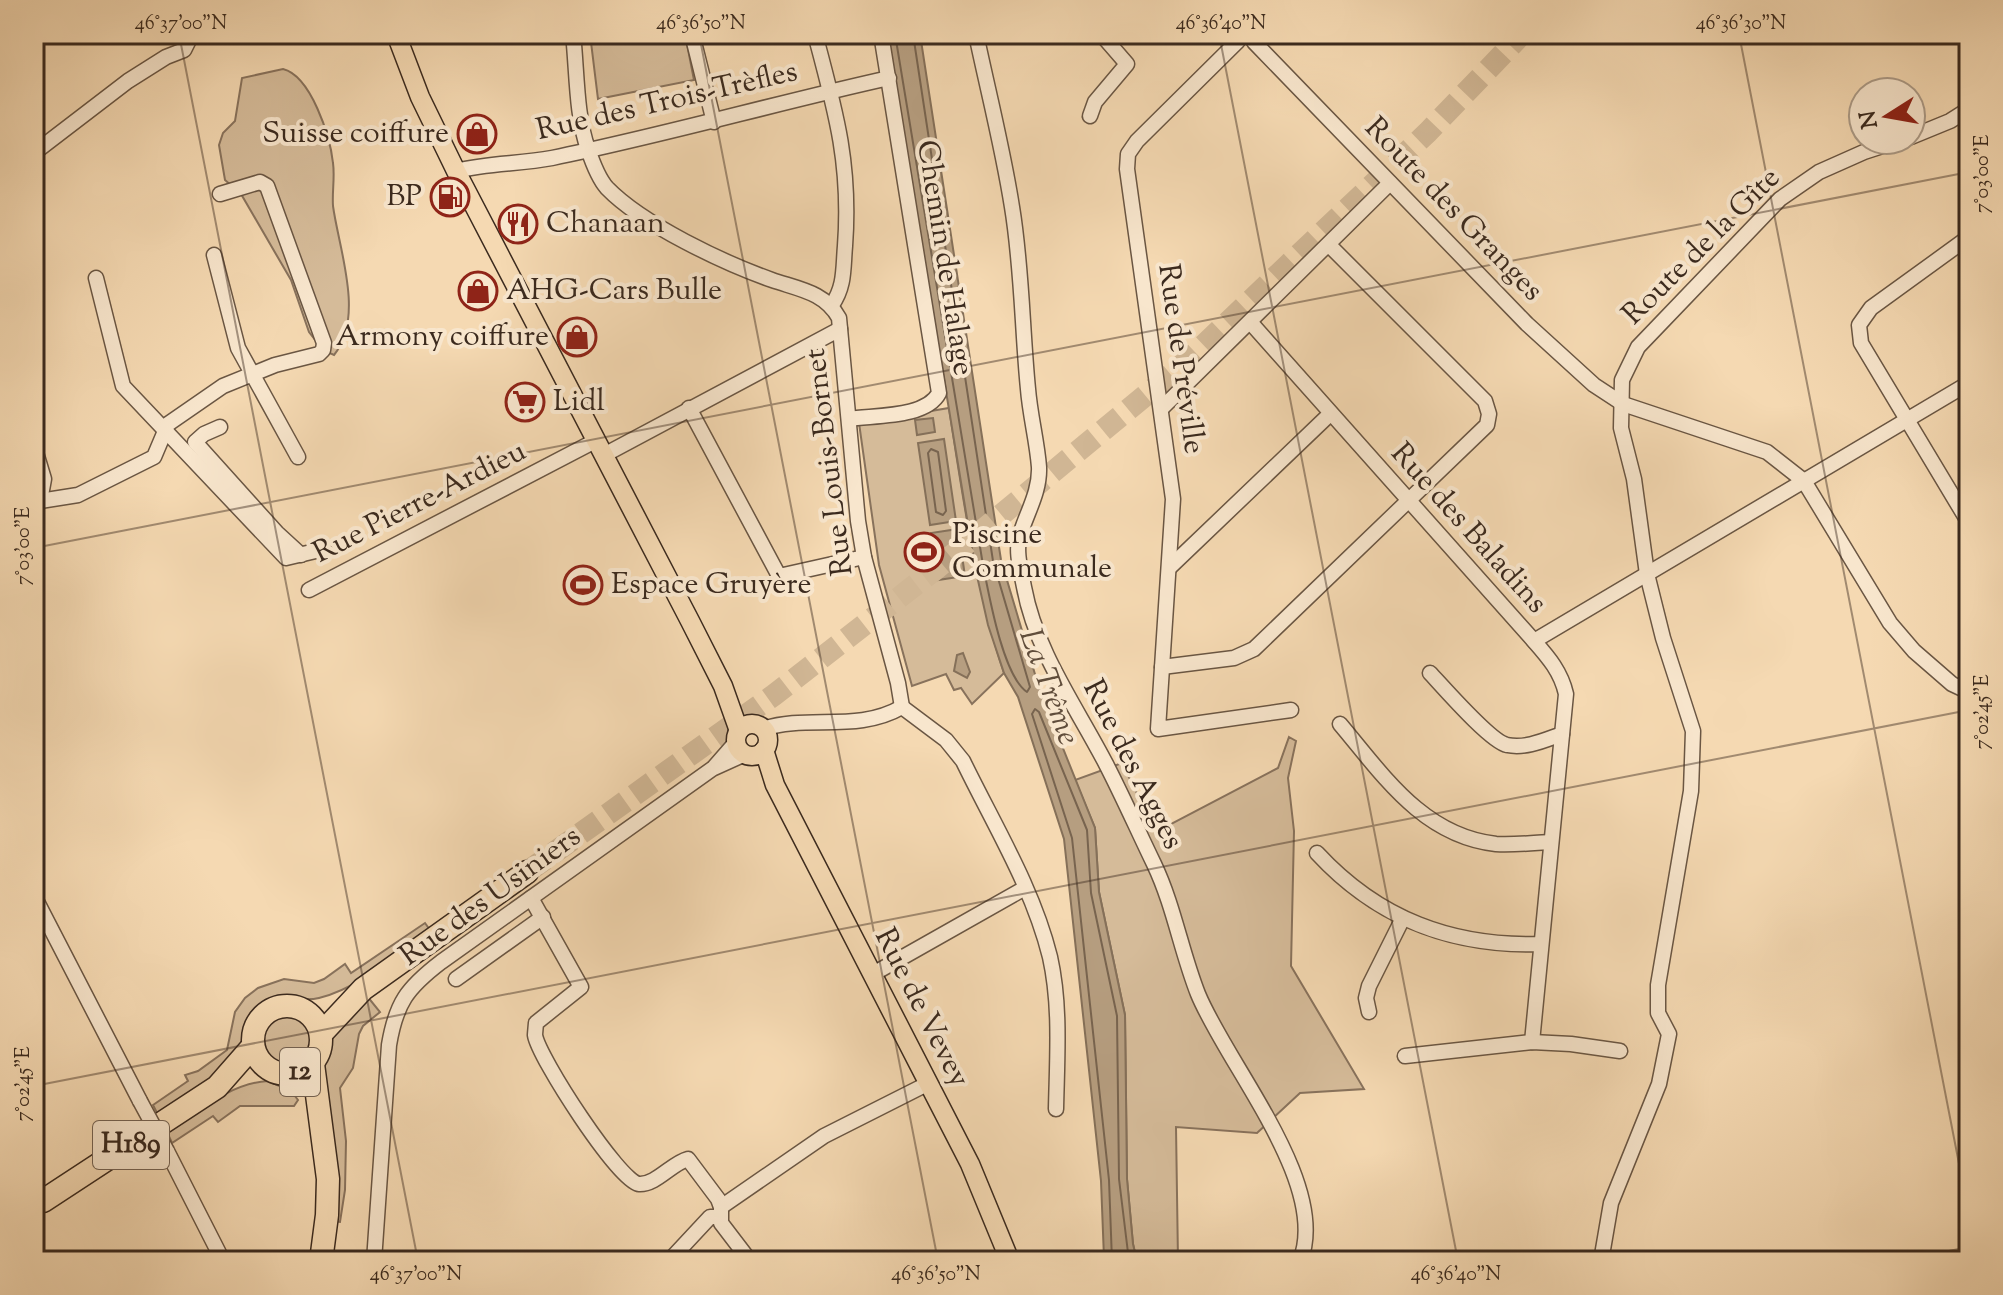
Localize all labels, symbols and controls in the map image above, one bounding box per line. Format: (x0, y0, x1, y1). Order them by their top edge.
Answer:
text: 46°37'00"N (135, 10, 227, 39)
text: 46°36'50"N (656, 10, 746, 39)
text: 46°36'40"N (1176, 10, 1266, 39)
text: 46°36'30"N (1696, 10, 1786, 39)
street label: Rue des Trois-Trèfles (532, 51, 802, 153)
north arrow (1847, 76, 1927, 156)
text: N (1853, 107, 1888, 131)
street label: Route des Granges (1354, 108, 1552, 312)
place label: Suisse coiffure (262, 113, 449, 156)
shop icon: Suisse coiffure (456, 113, 498, 155)
text: 7°03'00"E (1969, 135, 1998, 213)
street label: Chemin de Halage (904, 137, 984, 379)
street label: Route de la Gîte (1613, 158, 1791, 336)
place label: BP (386, 176, 422, 219)
fuel station icon: BP (429, 176, 471, 218)
restaurant icon: Chanaan (497, 203, 539, 245)
place label: Chanaan (546, 203, 665, 246)
street label: Rue de Préville (1145, 261, 1215, 457)
shop icon: AHG-Cars Bulle (457, 270, 499, 312)
place label: AHG-Cars Bulle (506, 270, 722, 313)
place label: Armony coiffure (336, 316, 549, 359)
shop icon: Armony coiffure (556, 316, 598, 358)
street label: Rue Louis-Bornet (795, 346, 865, 578)
supermarket icon: Lidl (504, 381, 546, 423)
place label: Lidl (553, 381, 605, 424)
street label: Rue Pierre-Ardieu (306, 431, 534, 575)
street label: Rue des Baladins (1380, 434, 1556, 624)
text: 7°03'00"E (10, 507, 39, 585)
place label: Piscine Communale (952, 514, 1112, 591)
sports icon: Piscine Communale (903, 531, 945, 573)
sports icon: Espace Gruyère (562, 564, 604, 606)
place label: Espace Gruyère (611, 564, 812, 607)
water label: La Trême (1006, 622, 1090, 752)
street label: Rue des Agges (1071, 673, 1193, 857)
text: 7°02'45"E (1969, 674, 1998, 750)
street label: Rue des Usiniers (391, 816, 591, 978)
street label: Rue de Vevey (862, 921, 980, 1095)
text: 7°02'45"E (10, 1046, 39, 1122)
road number: 12 (280, 1048, 320, 1096)
road number: H189 (93, 1121, 169, 1169)
text: 46°37'00"N (370, 1261, 462, 1290)
text: 46°36'50"N (891, 1261, 981, 1290)
text: 46°36'40"N (1411, 1261, 1501, 1290)

